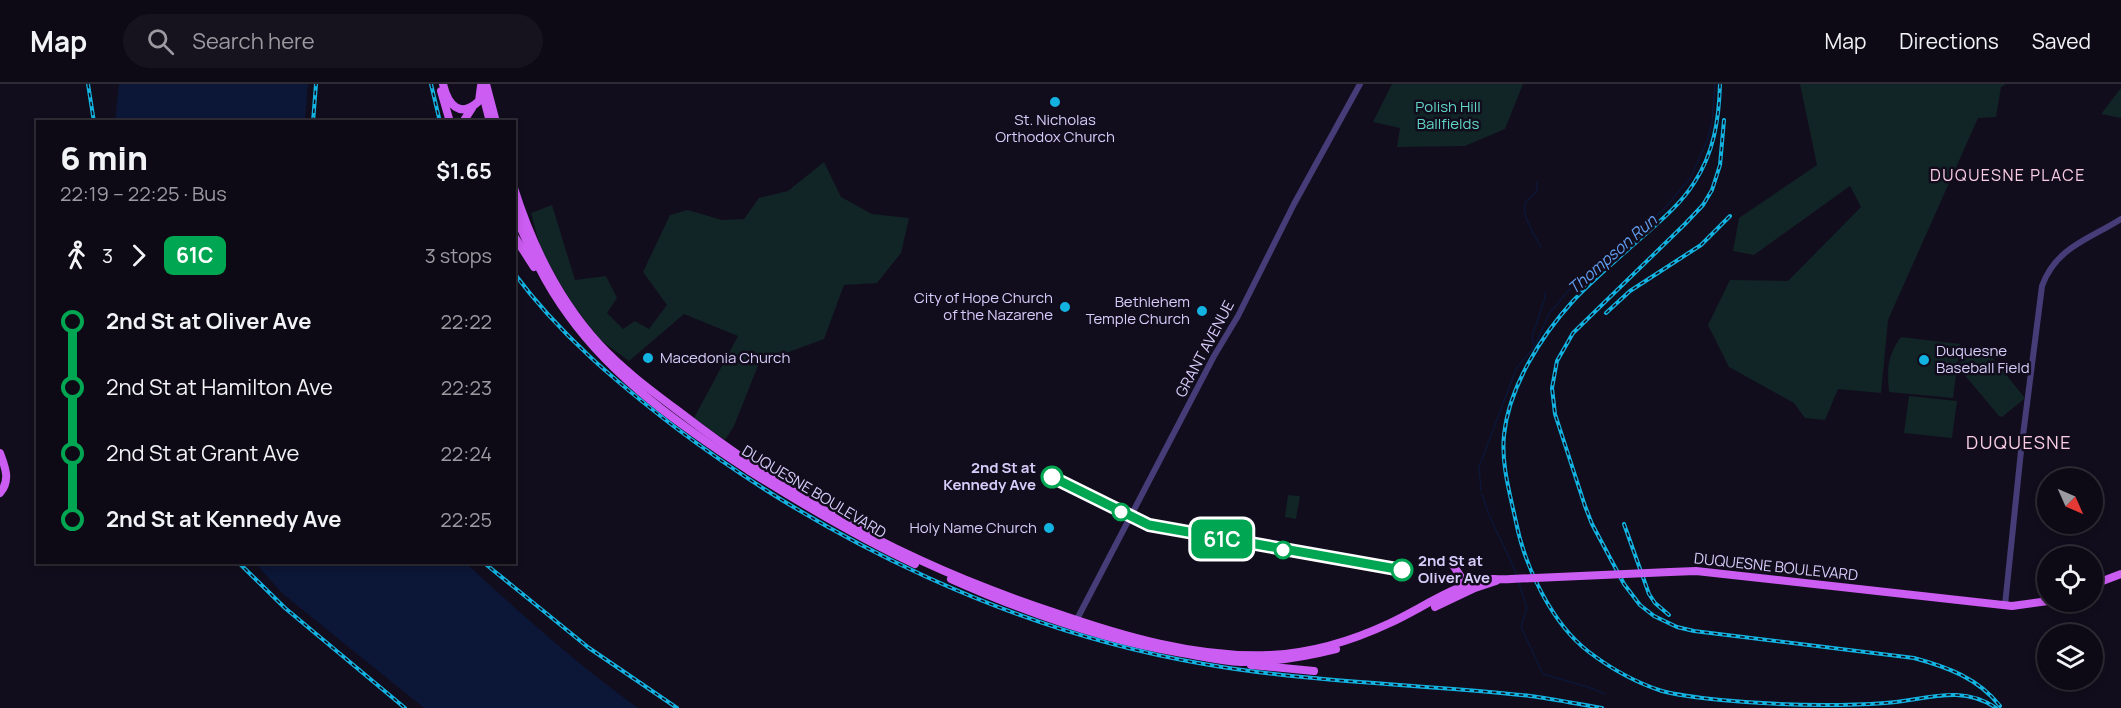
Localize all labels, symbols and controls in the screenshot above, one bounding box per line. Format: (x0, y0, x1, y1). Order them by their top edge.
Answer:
search box (123, 14, 543, 68)
text: Map (30, 22, 87, 60)
icon: search (144, 25, 177, 58)
text: Search here (192, 26, 315, 56)
text: Map (1825, 27, 1866, 55)
text: Directions (1899, 27, 1999, 55)
text: Saved (2032, 27, 2091, 55)
marker: St. Nicholas Orthodox Church (1048, 95, 1062, 109)
park label: Polish Hill Ballfields (1415, 96, 1481, 134)
place label: St. Nicholas Orthodox Church (995, 109, 1115, 147)
text: 6 min (60, 135, 148, 180)
text: $1.65 (436, 156, 492, 186)
district label: DUQUESNE PLACE (1930, 164, 2086, 186)
text: 22:19 – 22:25 · Bus (60, 180, 227, 207)
water label: Thompson Run (1563, 209, 1662, 299)
icon: walk (60, 239, 93, 272)
icon: forward (122, 239, 155, 272)
text: 61C (176, 241, 214, 269)
text: 3 (102, 242, 113, 269)
text: 3 stops (425, 242, 492, 269)
place label: City of Hope Church of the Nazarene (914, 287, 1053, 325)
place label: Bethlehem Temple Church (1086, 291, 1190, 329)
street label: GRANT AVENUE (1170, 297, 1239, 401)
marker: City of Hope Church of the Nazarene (1058, 300, 1072, 314)
marker: Bethlehem Temple Church (1195, 304, 1209, 318)
text: 2nd St at Oliver Ave (106, 306, 311, 336)
text: 22:22 (440, 308, 492, 335)
place label: Duquesne Baseball Field (1936, 340, 2030, 378)
place label: Macedonia Church (660, 347, 790, 368)
marker: Macedonia Church (641, 351, 655, 365)
marker: Duquesne Baseball Field (1917, 353, 1931, 367)
text: 2nd St at Hamilton Ave (106, 372, 333, 402)
text: 22:23 (441, 374, 492, 401)
district label: DUQUESNE (1966, 430, 2072, 454)
text: 2nd St at Grant Ave (106, 438, 299, 468)
text: 22:24 (440, 440, 492, 467)
street label: DUQUESNE BOULEVARD (738, 440, 890, 543)
place label: 2nd St at Kennedy Ave (943, 457, 1036, 495)
marker: 2nd St at Kennedy Ave (1041, 466, 1063, 488)
north arrow (2037, 468, 2103, 534)
map controls (2037, 468, 2103, 690)
unlabelled marker (1112, 503, 1130, 521)
text: 2nd St at Kennedy Ave (106, 504, 342, 534)
text: 22:25 (440, 506, 492, 533)
place label: Holy Name Church (909, 517, 1037, 538)
line badge: 61C (1188, 520, 1256, 558)
marker: Holy Name Church (1042, 521, 1056, 535)
text: 61C (1203, 525, 1241, 553)
unlabelled marker (1274, 541, 1292, 559)
button: locate (2037, 546, 2103, 612)
street label: DUQUESNE BOULEVARD (1693, 547, 1859, 586)
place label: 2nd St at Oliver Ave (1418, 550, 1490, 588)
marker: 2nd St at Oliver Ave (1391, 559, 1413, 581)
button: layers (2037, 624, 2103, 690)

